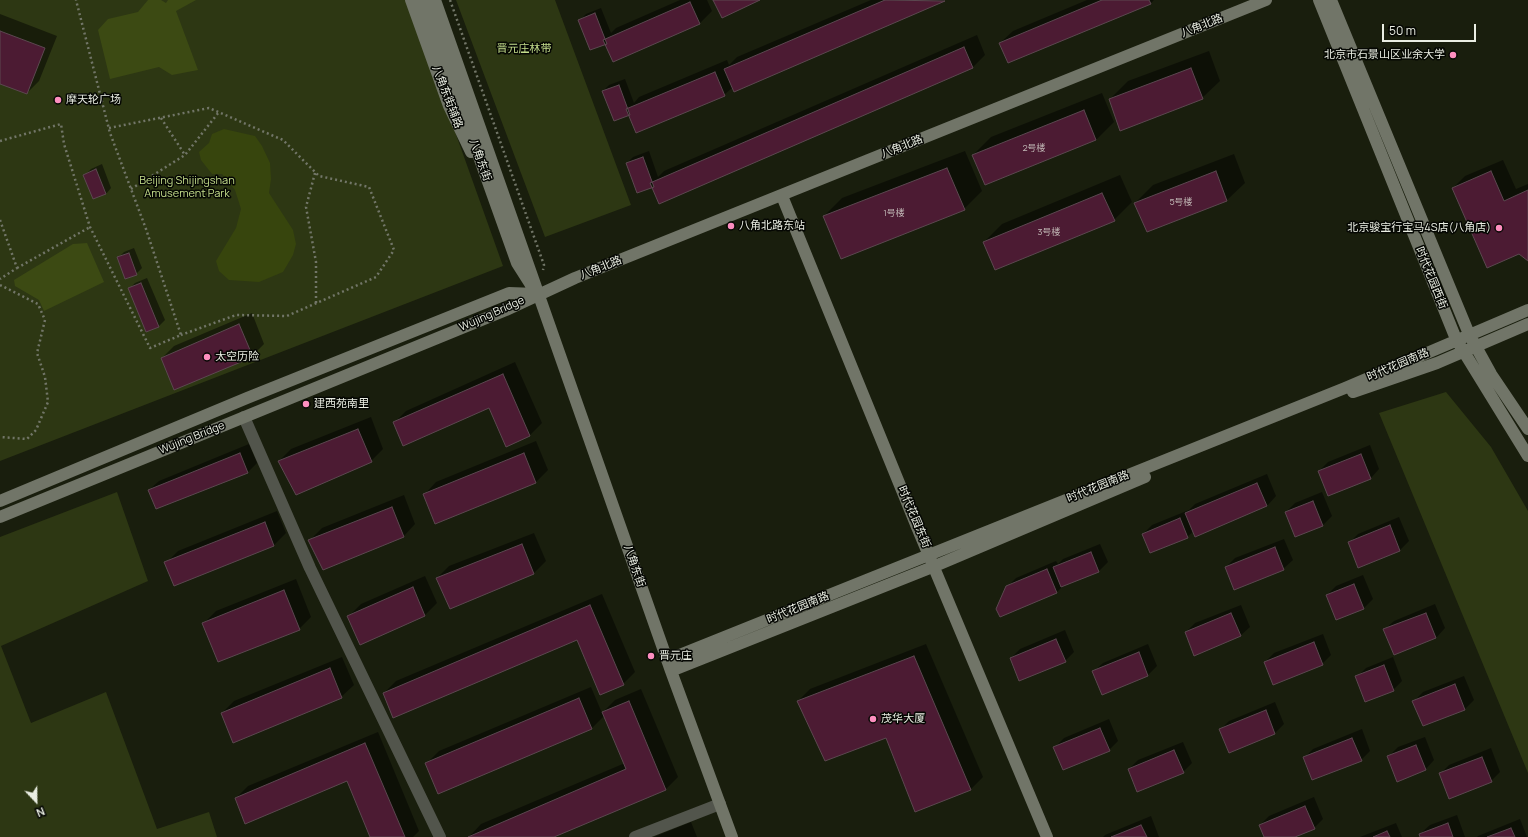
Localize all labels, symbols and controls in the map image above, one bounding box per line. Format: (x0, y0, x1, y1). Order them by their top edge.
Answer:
street label: 八角北路 (1179, 12, 1225, 40)
scale bar (1384, 16, 1478, 42)
text: 50 m (1389, 22, 1416, 39)
park label: 晋元庄林带 (497, 42, 551, 56)
place label: 北京市石景山区业余大学 (1324, 48, 1445, 62)
marker: 北京市石景山区业余大学 (1448, 50, 1458, 60)
street label: 八角东街辅路 (429, 64, 465, 130)
place label: 摩天轮广场 (66, 93, 121, 107)
marker: 摩天轮广场 (53, 95, 63, 105)
street label: 八角北路 (879, 133, 925, 161)
street label: 八角东街 (466, 137, 494, 183)
house number: 2号楼 (1022, 143, 1046, 153)
park label: Beijing Shijingshan Amusement Park (139, 174, 235, 200)
house number: 5号楼 (1169, 197, 1193, 207)
house number: 1号楼 (883, 208, 905, 218)
place label: 八角北路东站 (739, 219, 805, 233)
marker: 八角北路东站 (726, 221, 736, 231)
place label: 北京骏宝行宝马4S店(八角店) (1347, 221, 1491, 235)
marker: 北京骏宝行宝马4S店(八角店) (1494, 223, 1504, 233)
house number: 3号楼 (1038, 227, 1060, 237)
street label: 时代花园西街 (1413, 245, 1449, 311)
street label: 八角北路 (578, 254, 624, 282)
street label: Wujing Bridge (457, 294, 527, 334)
street label: 时代花园南路 (1365, 346, 1431, 384)
place label: 太空历险 (215, 350, 259, 364)
marker: 太空历险 (202, 352, 212, 362)
place label: 建西苑南里 (314, 397, 369, 411)
marker: 建西苑南里 (301, 399, 311, 409)
street label: Wujing Bridge (157, 419, 227, 457)
street label: 时代花园南路 (1065, 469, 1131, 505)
street label: 时代花园东街 (895, 484, 933, 550)
street label: 八角东街 (621, 543, 647, 589)
street label: 时代花园南路 (765, 590, 831, 626)
place label: 晋元庄 (659, 649, 692, 663)
marker: 晋元庄 (646, 651, 656, 661)
place label: 茂华大厦 (881, 712, 925, 726)
marker: 茂华大厦 (868, 714, 878, 724)
north arrow (16, 781, 56, 821)
text: N (34, 804, 47, 821)

